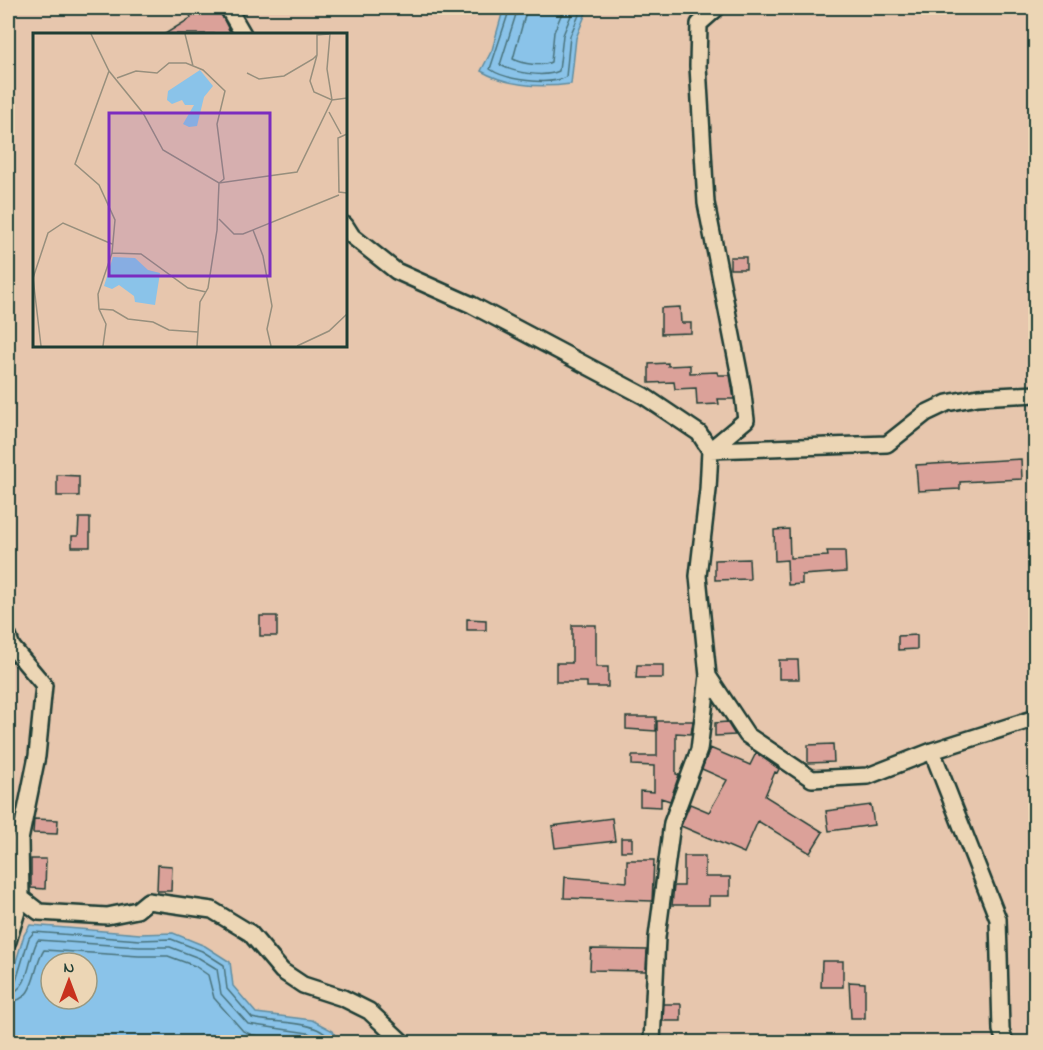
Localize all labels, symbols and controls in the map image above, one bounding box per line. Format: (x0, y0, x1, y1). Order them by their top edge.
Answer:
inset map (33, 33, 346, 346)
north arrow (39, 951, 99, 1011)
text: N (64, 956, 75, 980)

